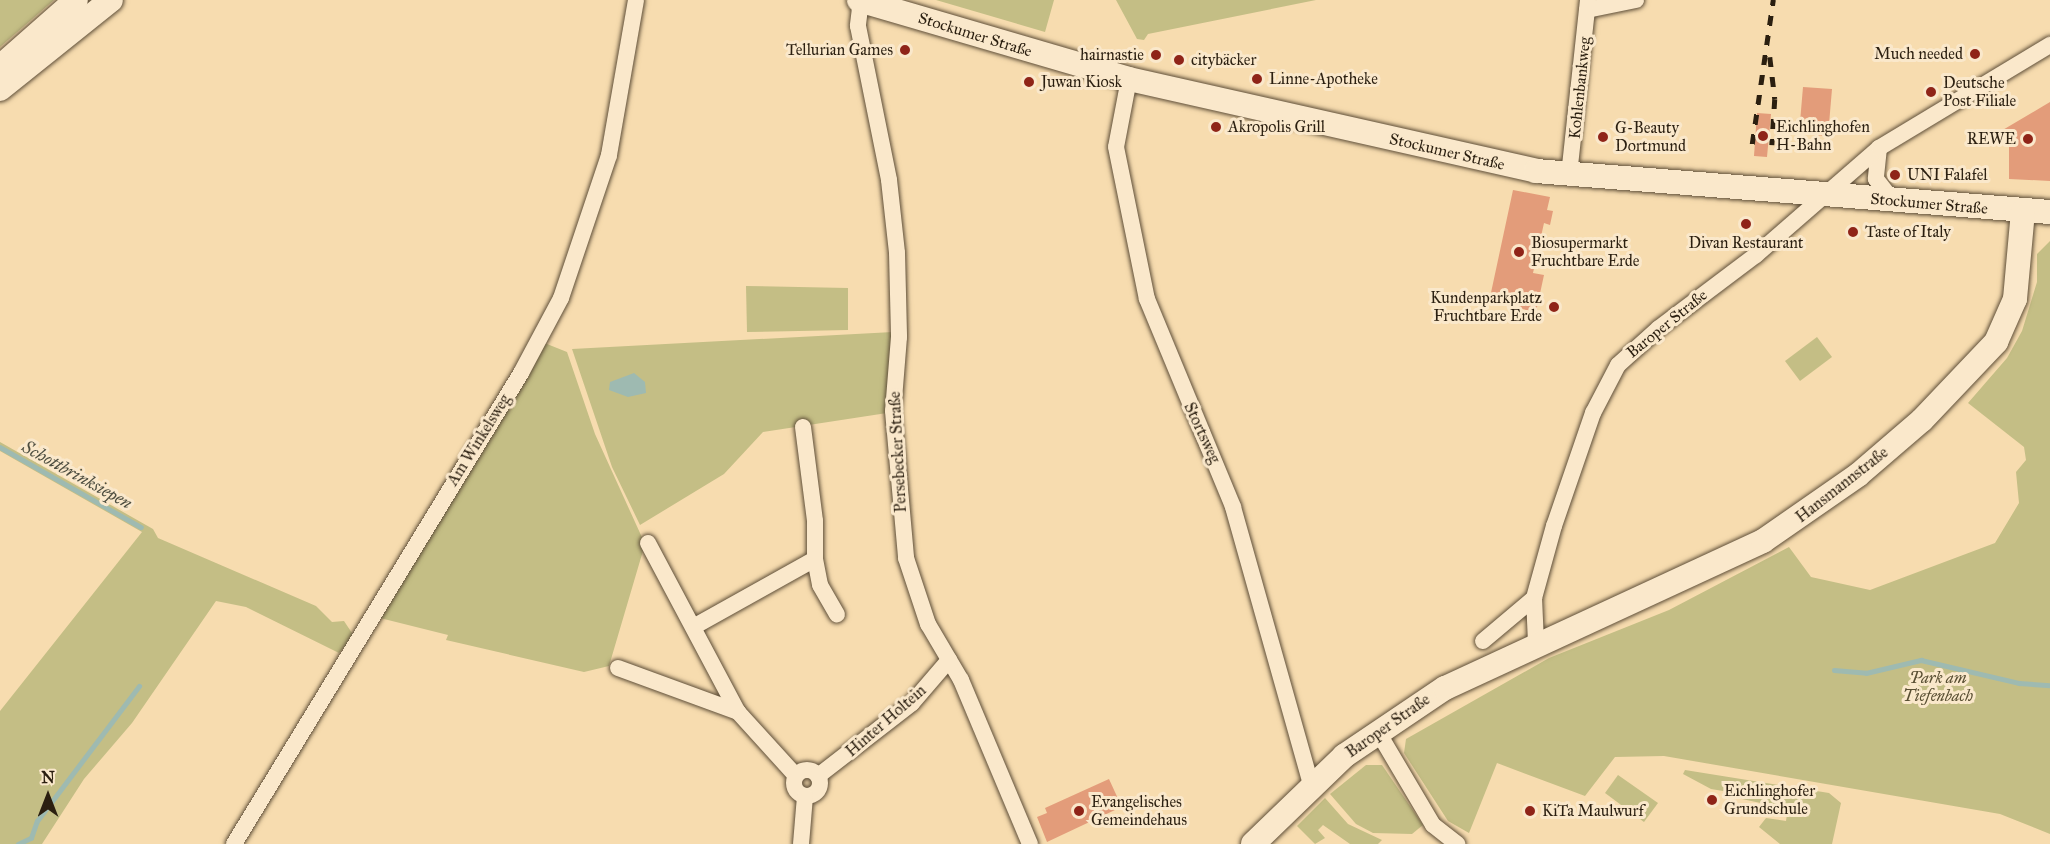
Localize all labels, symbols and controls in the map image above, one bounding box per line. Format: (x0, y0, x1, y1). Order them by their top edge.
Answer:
street label: Stockumer Straße (916, 9, 1034, 61)
street label: Kohlenbankweg (1565, 36, 1595, 140)
place label: Tellurian Games (786, 40, 893, 60)
marker: Tellurian Games (898, 43, 912, 57)
place label: Much needed (1874, 44, 1963, 64)
place label: hairnastie (1080, 45, 1144, 65)
marker: Much needed (1968, 47, 1982, 61)
marker: hairnastie (1149, 48, 1163, 62)
place label: citybäcker (1191, 50, 1256, 70)
marker: citybäcker (1172, 53, 1186, 67)
place label: Linne-Apotheke (1269, 69, 1378, 89)
place label: Juwan Kiosk (1041, 72, 1122, 92)
marker: Linne-Apotheke (1250, 72, 1264, 86)
place label: Deutsche Post Filiale (1943, 73, 2016, 111)
marker: Juwan Kiosk (1022, 75, 1036, 89)
marker: Deutsche Post Filiale (1924, 85, 1938, 99)
place label: Akropolis Grill (1228, 117, 1325, 137)
place label: Eichlinghofen H-Bahn (1776, 117, 1870, 155)
place label: G-Beauty Dortmund (1615, 118, 1686, 156)
marker: Akropolis Grill (1209, 120, 1223, 134)
marker: Eichlinghofen H-Bahn (1754, 127, 1772, 145)
street label: Stockumer Straße (1387, 129, 1507, 175)
place label: REWE (1967, 129, 2016, 149)
marker: G-Beauty Dortmund (1596, 130, 1610, 144)
marker: REWE (2021, 132, 2035, 146)
place label: UNI Falafel (1907, 165, 1988, 185)
marker: UNI Falafel (1888, 168, 1902, 182)
street label: Stockumer Straße (1869, 189, 1989, 219)
marker: Divan Restaurant (1739, 217, 1753, 231)
place label: Taste of Italy (1865, 222, 1951, 242)
marker: Taste of Italy (1846, 225, 1860, 239)
place label: Biosupermarkt Fruchtbare Erde (1531, 233, 1640, 271)
place label: Divan Restaurant (1689, 233, 1803, 253)
marker: Biosupermarkt Fruchtbare Erde (1512, 245, 1526, 259)
street label: Baroper Straße (1623, 286, 1711, 362)
place label: Kundenparkplatz Fruchtbare Erde (1430, 288, 1542, 326)
marker: Kundenparkplatz Fruchtbare Erde (1547, 300, 1561, 314)
street label: Am Winkelsweg (443, 391, 515, 489)
street label: Persebecker Straße (885, 391, 911, 513)
street label: Stortsweg (1180, 400, 1224, 466)
water label: Schottbrinksiepen (18, 436, 136, 514)
street label: Hansmannstraße (1792, 443, 1892, 527)
park label: Park am Tiefenbach (1903, 668, 1973, 706)
street label: Hinter Holtein (842, 681, 930, 761)
street label: Baroper Straße (1342, 690, 1434, 762)
north arrow (18, 766, 78, 826)
text: N (41, 768, 55, 787)
place label: Eichlinghofer Grundschule (1724, 781, 1815, 819)
place label: Evangelisches Gemeindehaus (1091, 792, 1187, 830)
marker: Eichlinghofer Grundschule (1705, 793, 1719, 807)
place label: KiTa Maulwurf (1542, 801, 1644, 821)
marker: Evangelisches Gemeindehaus (1072, 804, 1086, 818)
marker: KiTa Maulwurf (1523, 804, 1537, 818)

